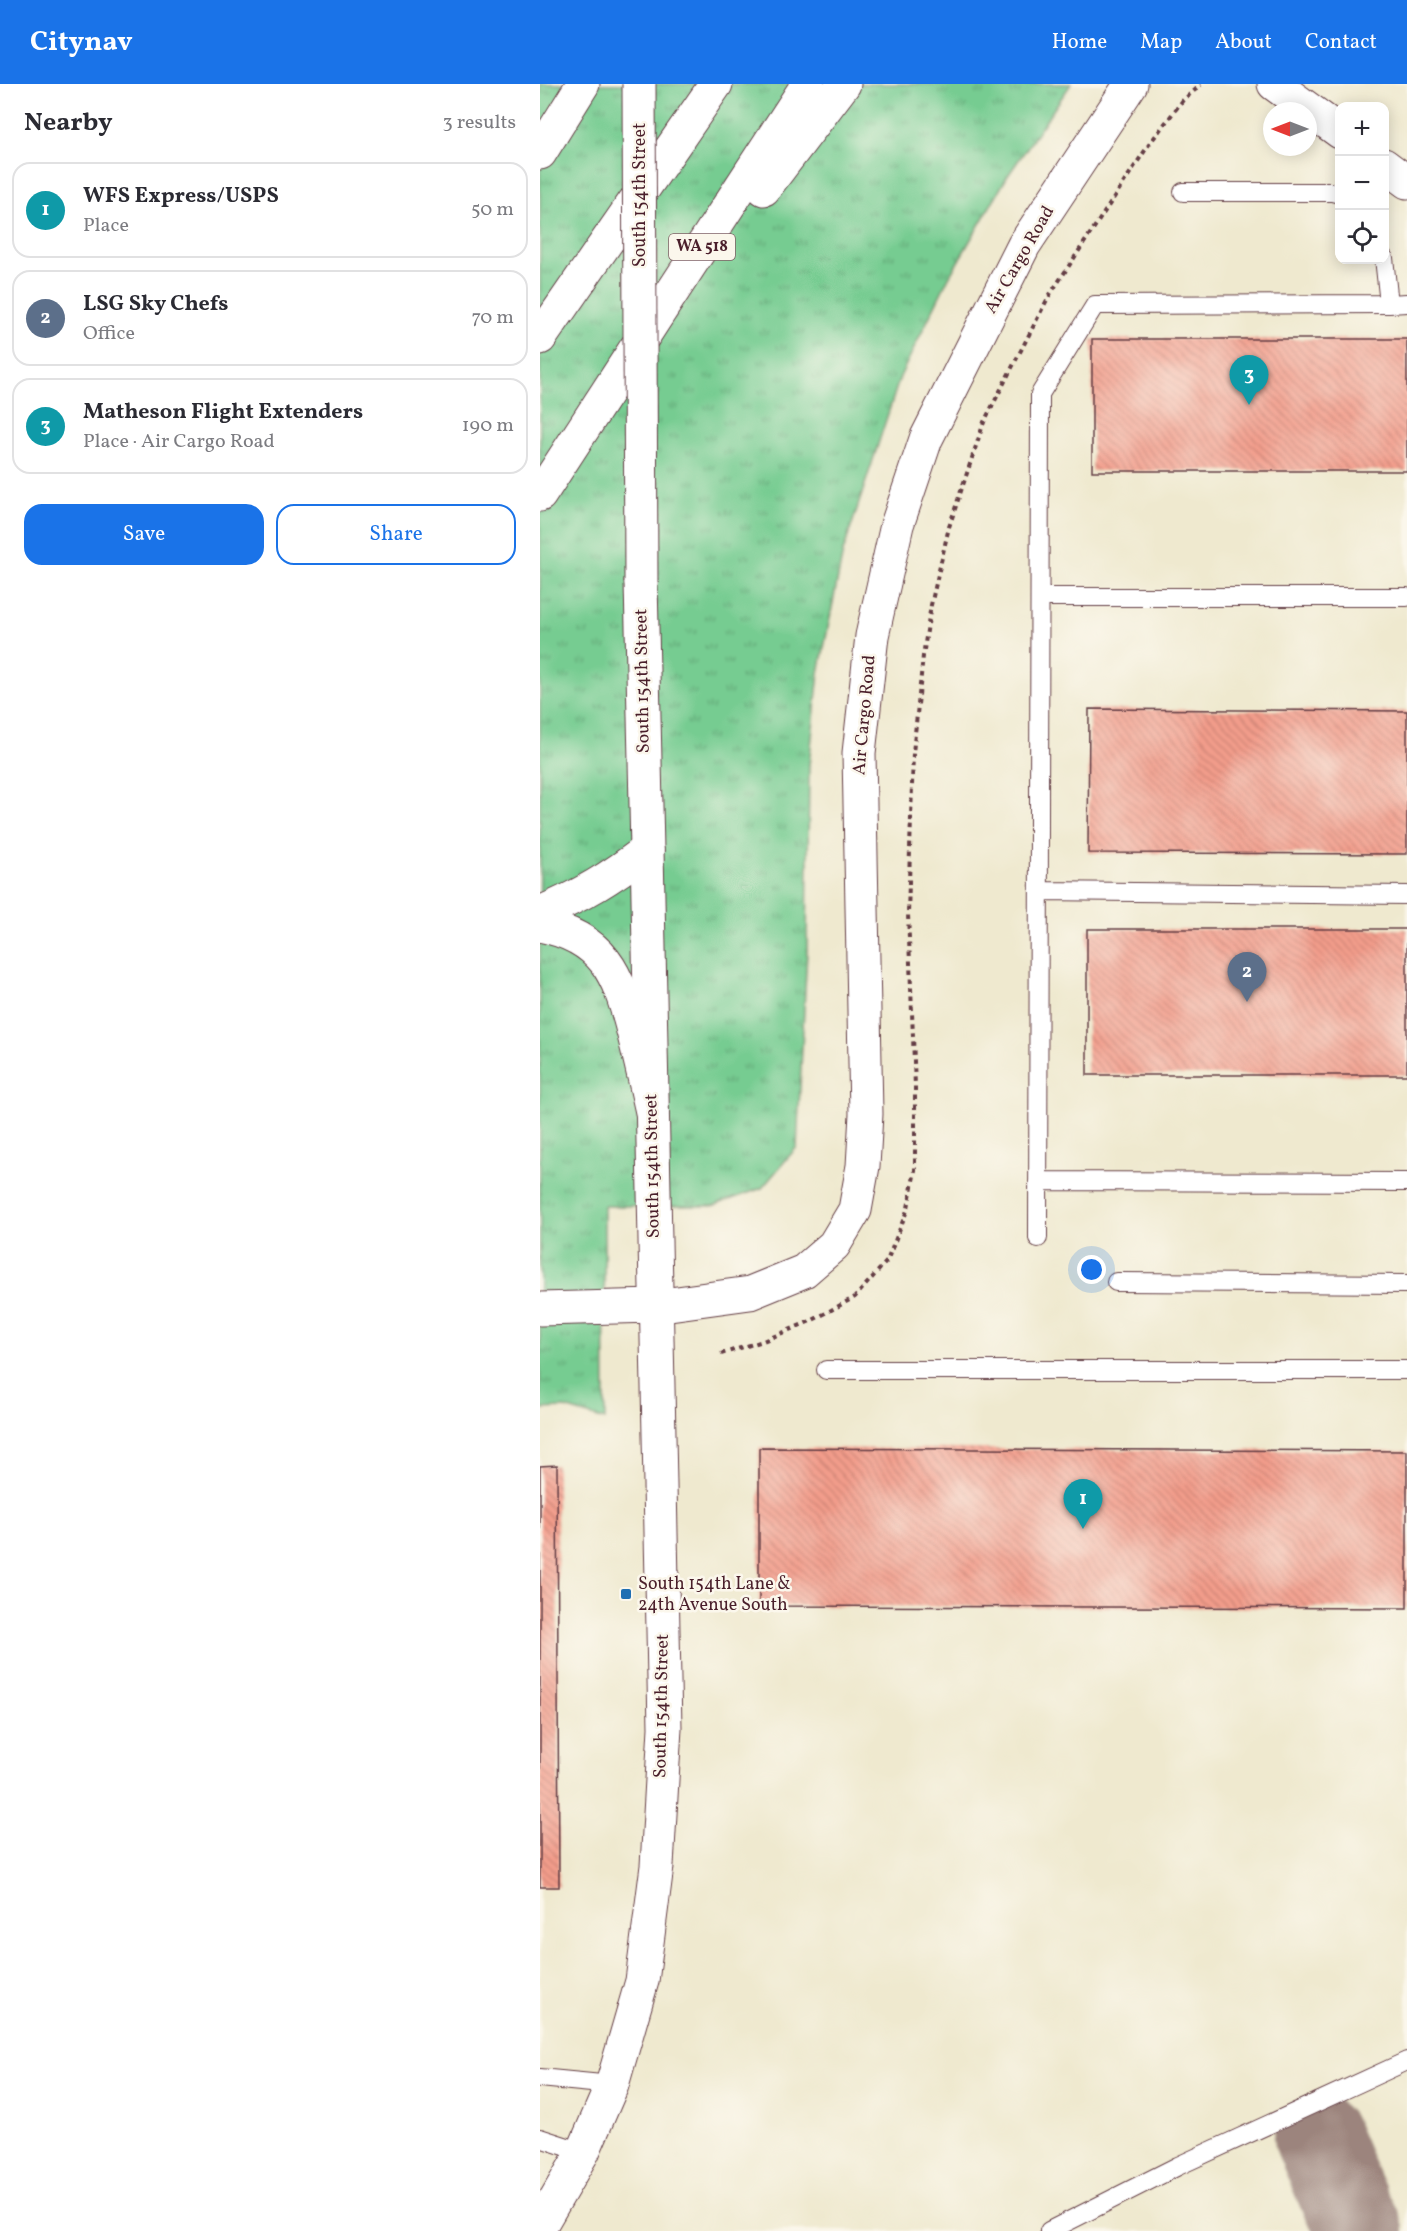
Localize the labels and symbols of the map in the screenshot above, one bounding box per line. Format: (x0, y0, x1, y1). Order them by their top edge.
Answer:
north arrow (1263, 102, 1317, 156)
street label: South 154th Street (628, 123, 653, 267)
street label: Air Cargo Road (979, 202, 1061, 318)
road number: WA 518 (669, 234, 735, 260)
pin: 3 (1230, 356, 1268, 405)
street label: South 154th Street (629, 609, 657, 753)
street label: Air Cargo Road (847, 654, 883, 776)
pin: 2 (1228, 952, 1266, 1002)
street label: South 154th Street (639, 1094, 667, 1238)
your location (1077, 1255, 1106, 1284)
pin: 1 (1064, 1480, 1102, 1529)
place label: South 154th Lane & 24th Avenue South (638, 1572, 791, 1618)
marker: South 154th Lane & 24th Avenue South (619, 1587, 633, 1601)
street label: South 154th Street (648, 1634, 676, 1778)

